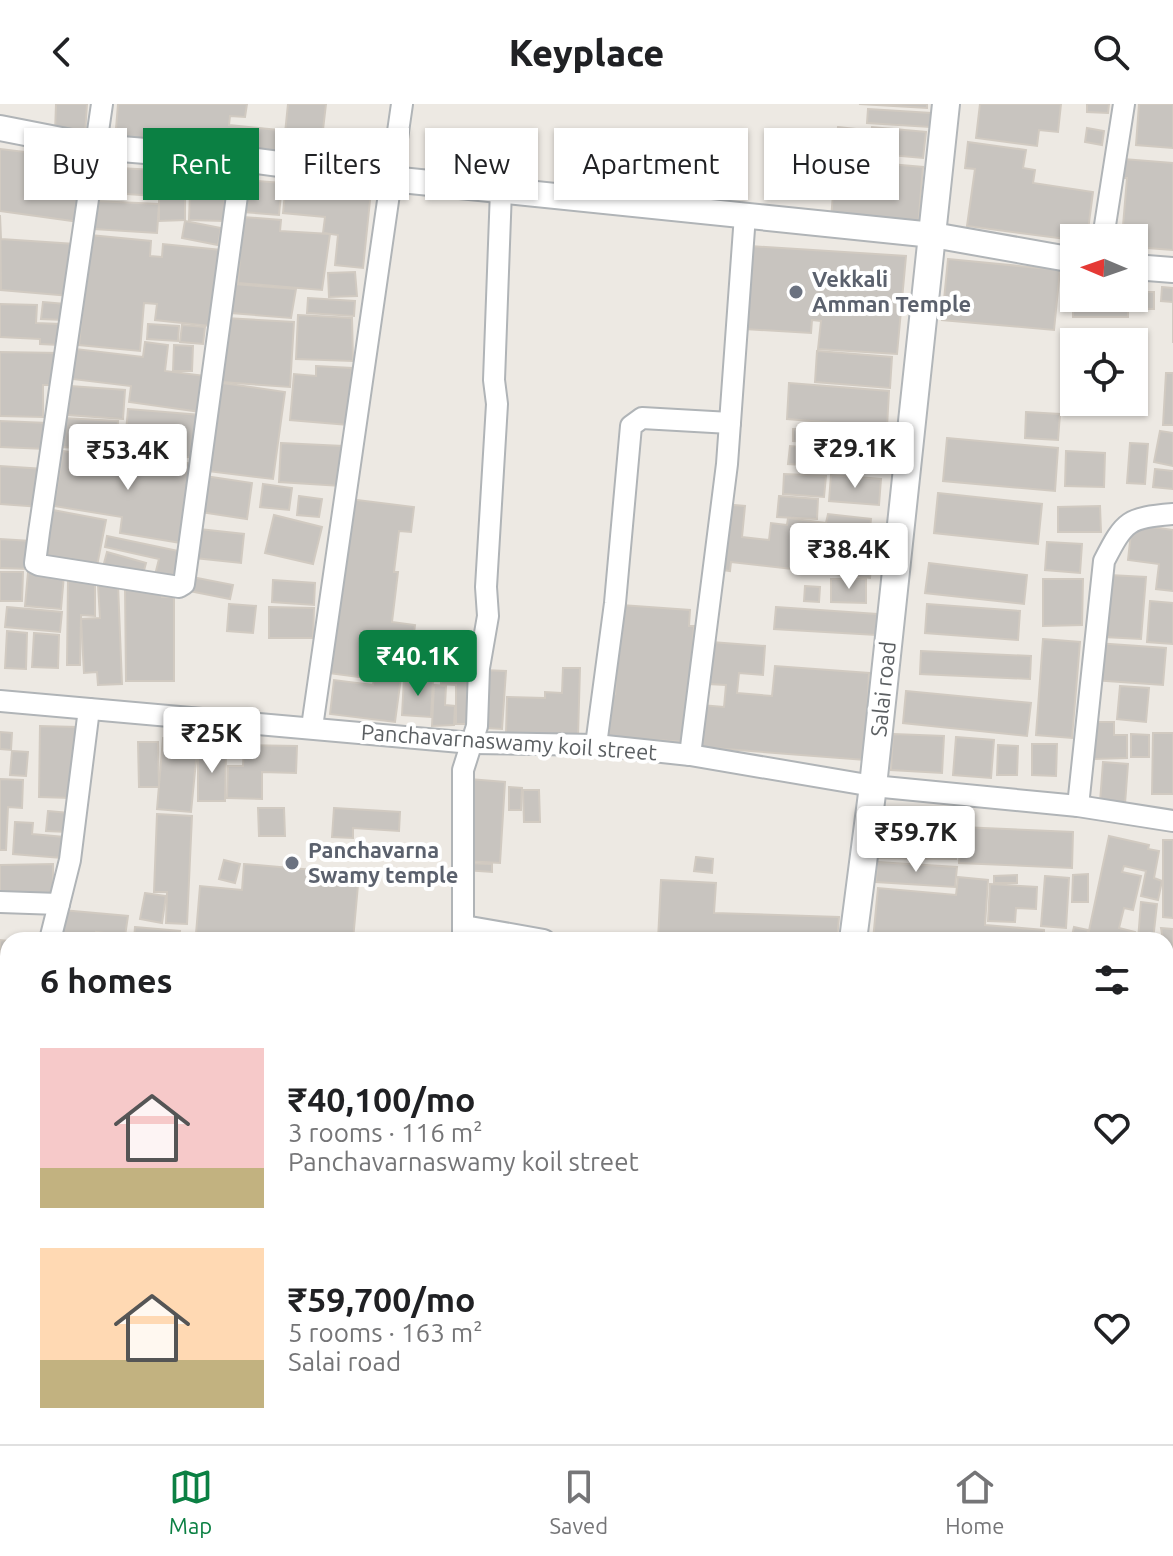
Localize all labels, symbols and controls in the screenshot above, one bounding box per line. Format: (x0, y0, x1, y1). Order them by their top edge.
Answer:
icon: back (40, 30, 84, 74)
icon: search (1089, 30, 1133, 74)
text: Keyplace (509, 32, 664, 73)
chip: Buy (24, 128, 127, 200)
chip: Rent (143, 128, 259, 200)
chip: Filters (275, 128, 409, 200)
chip: New (425, 128, 538, 200)
chip: Apartment (554, 128, 748, 200)
chip: House (764, 128, 899, 200)
north arrow (1060, 224, 1148, 312)
map controls (1060, 224, 1148, 416)
place label: Vekkali Amman Temple (812, 266, 971, 316)
marker: Vekkali Amman Temple (787, 283, 805, 301)
button: locate (1060, 328, 1148, 416)
pin: ₹29.1K (790, 422, 920, 490)
pin: ₹53.4K (63, 424, 193, 492)
text: ₹29.1K (814, 433, 896, 462)
text: ₹53.4K (87, 435, 169, 464)
pin: ₹38.4K (784, 523, 914, 591)
text: ₹38.4K (808, 534, 890, 563)
pin: ₹40.1K (353, 630, 483, 698)
street label: Salai road (865, 640, 900, 738)
text: ₹40.1K (377, 641, 459, 670)
pin: ₹25K (165, 707, 259, 775)
text: ₹25K (181, 718, 243, 747)
street label: Panchavarnaswamy koil street (360, 719, 658, 764)
pin: ₹59.7K (851, 806, 981, 874)
text: ₹59.7K (875, 817, 957, 846)
place label: Panchavarna Swamy temple (308, 837, 458, 887)
marker: Panchavarna Swamy temple (283, 854, 301, 872)
icon: filters (1090, 958, 1134, 1002)
text: 6 homes (40, 961, 173, 999)
icon: home (104, 1080, 200, 1176)
text: ₹40,100/mo (288, 1080, 475, 1118)
icon: heart (1090, 1106, 1134, 1150)
text: 3 rooms · 116 m² (288, 1118, 483, 1147)
text: Panchavarnaswamy koil street (288, 1147, 639, 1176)
icon: home (104, 1280, 200, 1376)
text: ₹59,700/mo (288, 1280, 475, 1318)
icon: heart (1090, 1306, 1134, 1350)
text: 5 rooms · 163 m² (288, 1318, 483, 1347)
text: Salai road (288, 1347, 401, 1376)
tab: Map (169, 1465, 213, 1538)
tab: Saved (550, 1465, 608, 1538)
tab: Home (945, 1465, 1004, 1538)

